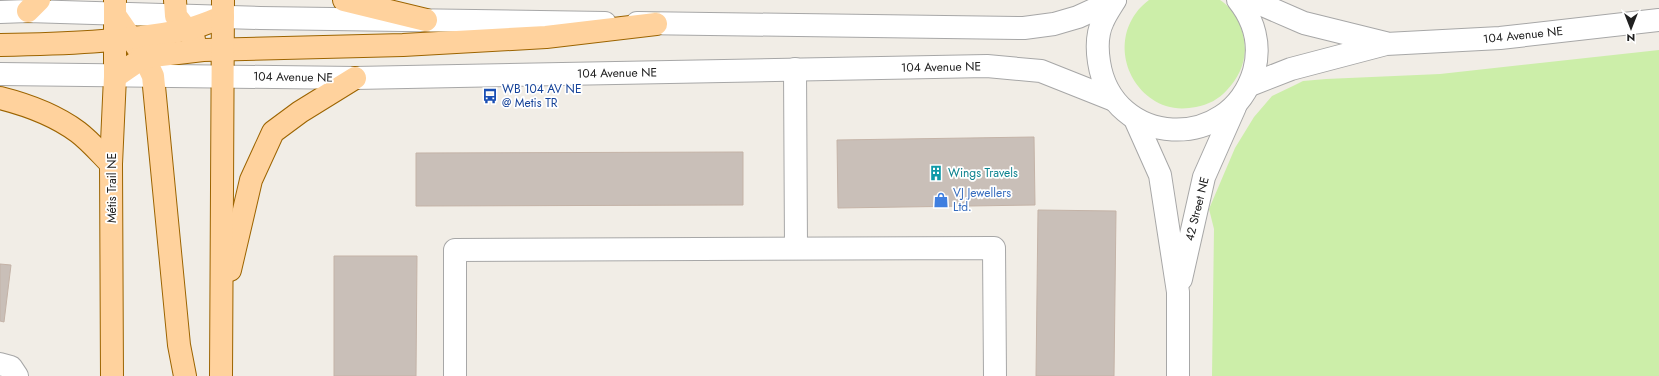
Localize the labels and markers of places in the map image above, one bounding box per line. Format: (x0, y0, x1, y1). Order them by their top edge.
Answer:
place label: WB 104 AV NE @ Metis TR (502, 80, 582, 112)
bus stop icon: WB 104 AV NE @ Metis TR (481, 87, 499, 105)
building icon: Wings Travels (927, 164, 945, 182)
place label: Wings Travels (948, 164, 1018, 182)
place label: VJ Jewellers Ltd. (953, 184, 1011, 216)
shop icon: VJ Jewellers Ltd. (932, 191, 950, 209)

